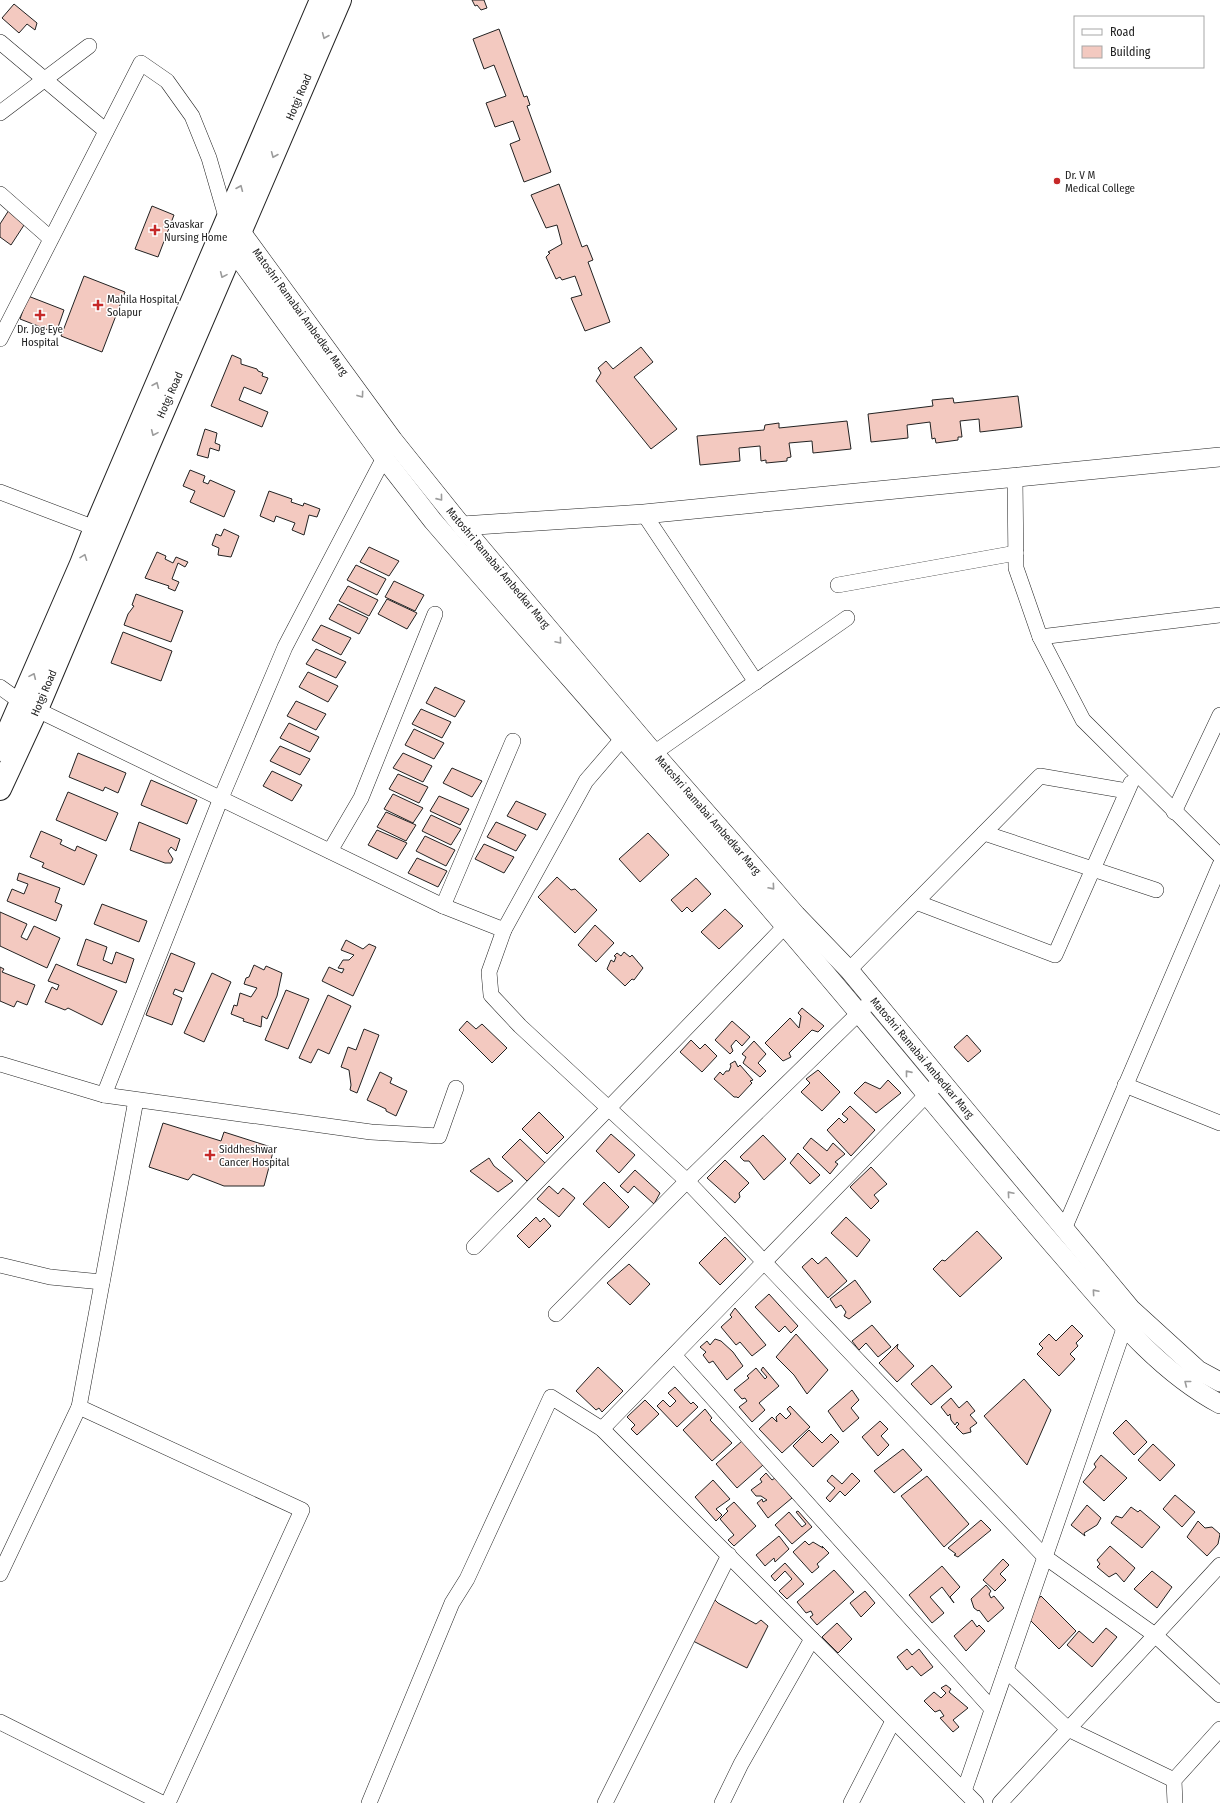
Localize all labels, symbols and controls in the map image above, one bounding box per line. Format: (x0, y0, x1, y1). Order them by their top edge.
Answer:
legend (1074, 16, 1204, 68)
text: Road (1110, 25, 1135, 39)
one-way arrow (321, 32, 329, 39)
text: Building (1110, 45, 1151, 59)
street label: Hotgi Road (283, 72, 315, 122)
one-way arrow (271, 151, 279, 159)
place label: Dr. V M Medical College (1065, 169, 1135, 195)
marker: Dr. V M Medical College (1052, 176, 1062, 186)
one-way arrow (235, 185, 243, 193)
place label: Savaskar Nursing Home (164, 218, 227, 244)
marker: Savaskar Nursing Home (149, 224, 161, 236)
street label: Matoshri Ramabai Ambedkar Marg (249, 246, 351, 379)
one-way arrow (219, 271, 227, 278)
place label: Mahila Hospital, Solapur (107, 293, 179, 319)
marker: Mahila Hospital, Solapur (92, 299, 104, 311)
marker: Dr. Jog Eye Hospital (34, 309, 46, 321)
place label: Dr. Jog Eye Hospital (17, 323, 63, 349)
street label: Hotgi Road (154, 370, 186, 420)
one-way arrow (151, 382, 159, 390)
one-way arrow (356, 391, 363, 398)
one-way arrow (151, 428, 159, 436)
one-way arrow (435, 493, 442, 501)
street label: Matoshri Ramabai Ambedkar Marg (444, 505, 553, 632)
one-way arrow (80, 553, 88, 560)
one-way arrow (555, 636, 562, 643)
street label: Hotgi Road (28, 668, 60, 718)
one-way arrow (28, 673, 36, 680)
street label: Matoshri Ramabai Ambedkar Marg (653, 753, 764, 878)
one-way arrow (768, 883, 775, 890)
street label: Matoshri Ramabai Ambedkar Marg (868, 995, 977, 1122)
one-way arrow (906, 1070, 913, 1078)
place label: Siddheshwar Cancer Hospital (219, 1143, 290, 1169)
marker: Siddheshwar Cancer Hospital (204, 1149, 216, 1161)
one-way arrow (1007, 1191, 1014, 1199)
one-way arrow (1092, 1290, 1099, 1297)
one-way arrow (1185, 1381, 1192, 1388)

